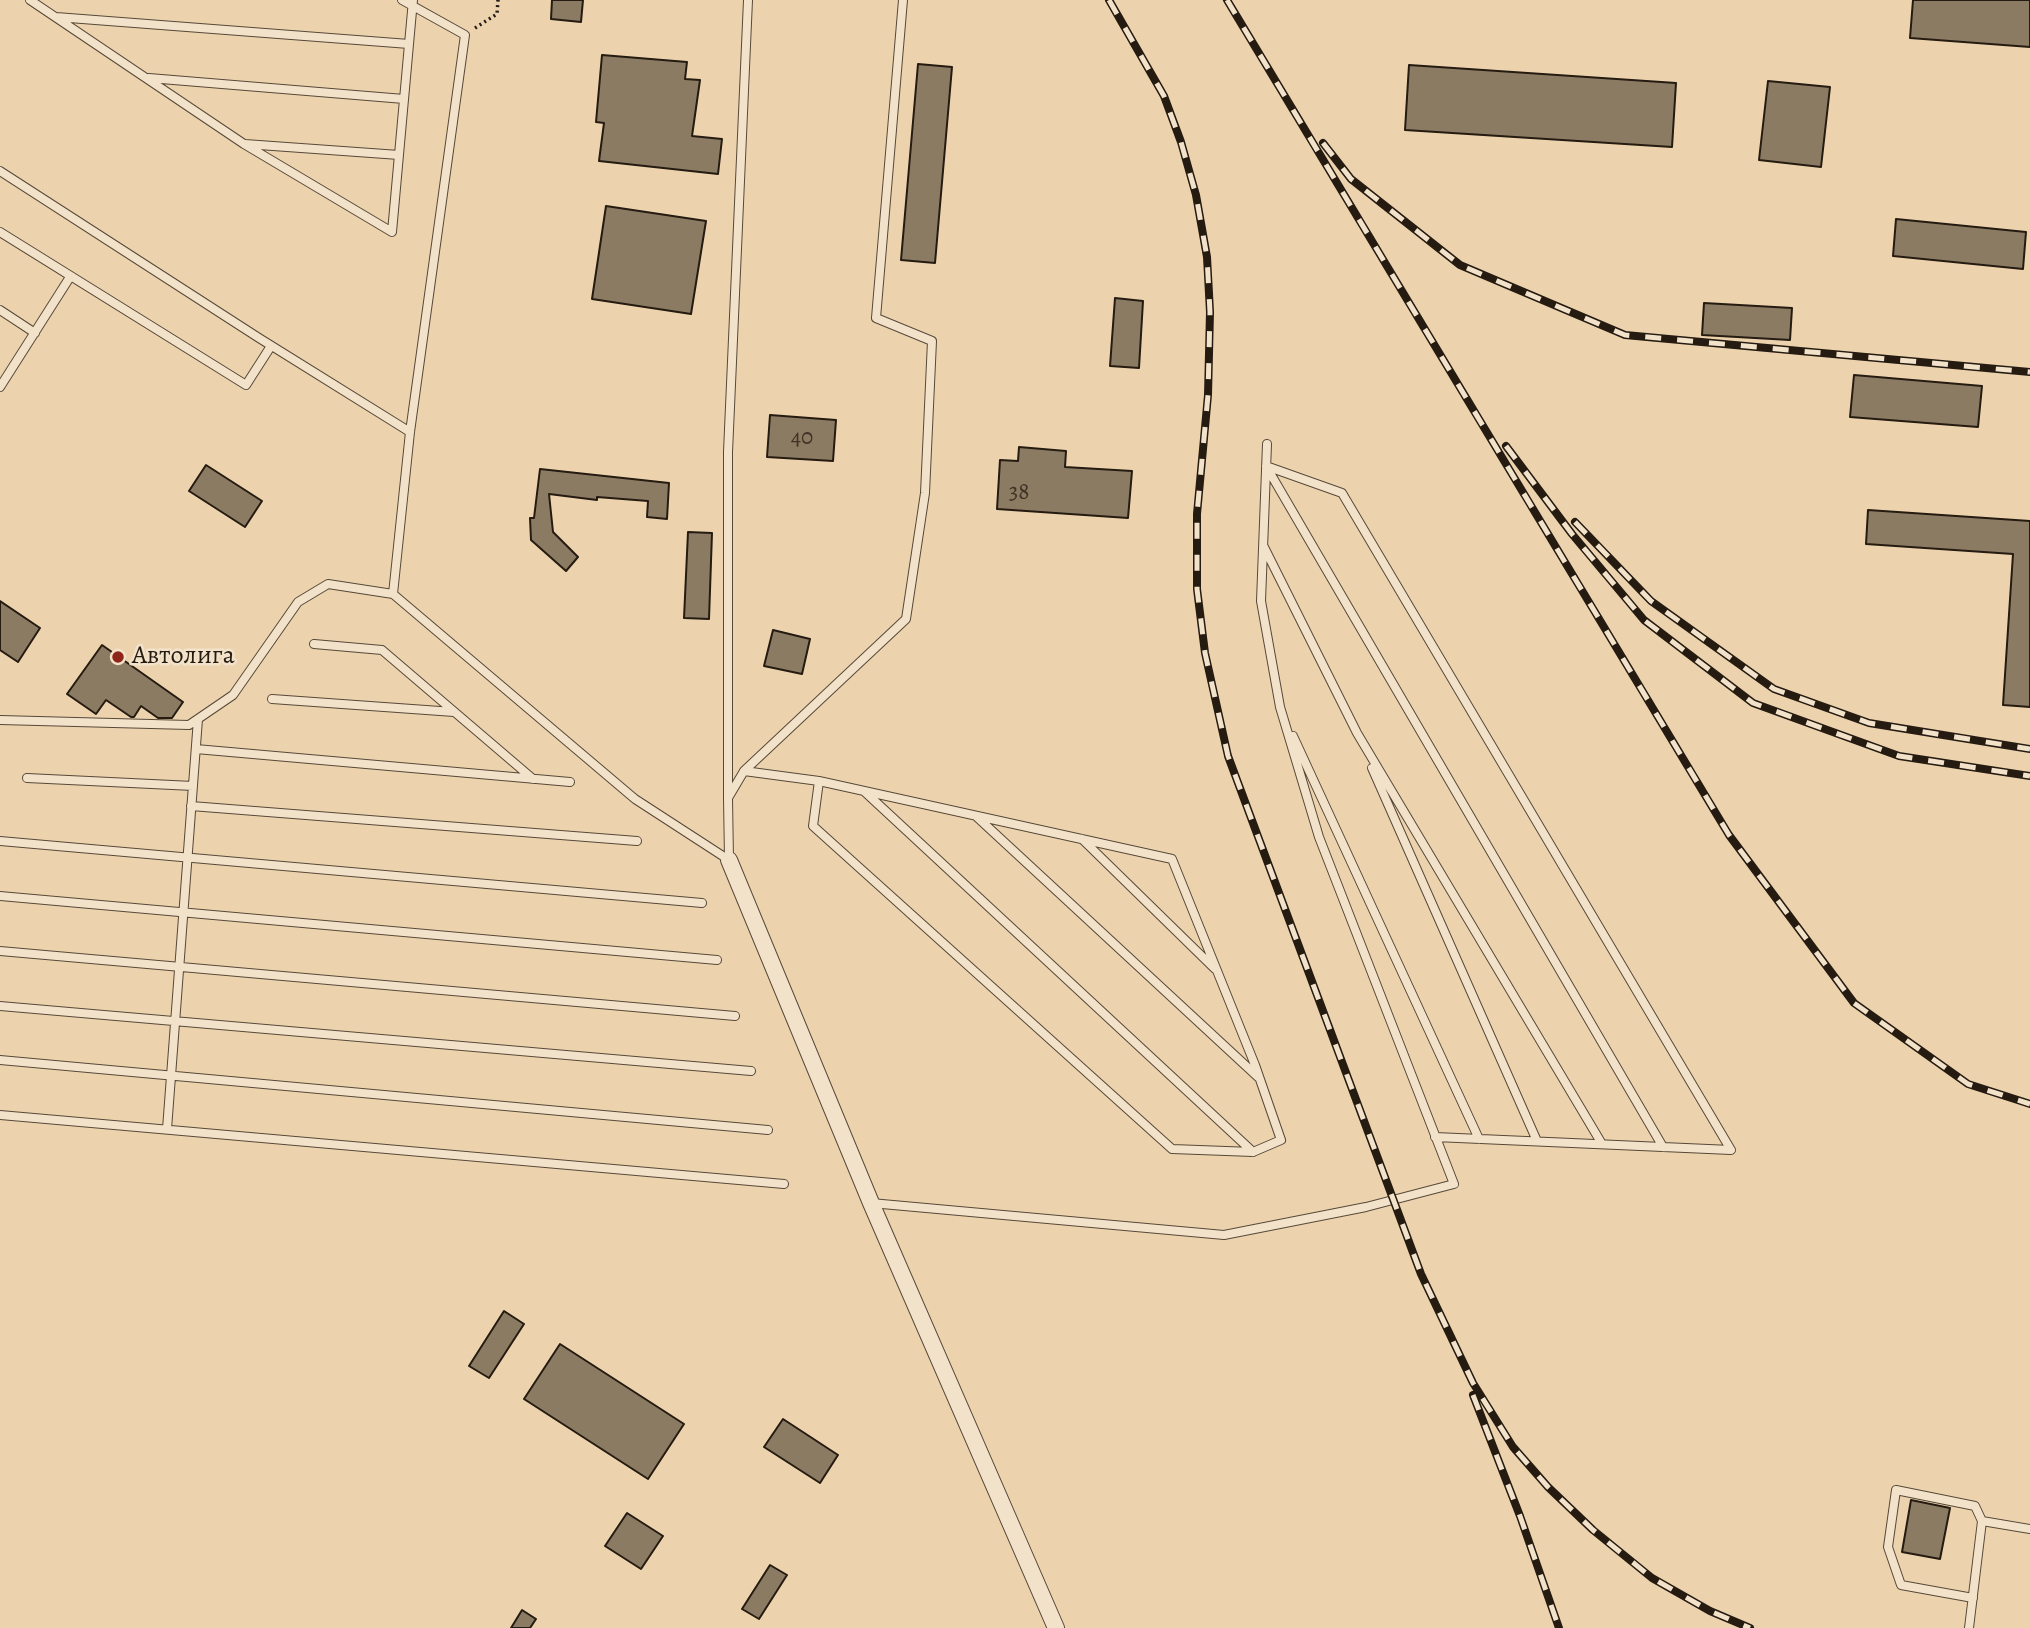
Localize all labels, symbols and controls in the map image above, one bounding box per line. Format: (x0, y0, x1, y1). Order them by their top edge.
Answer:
house number: 40 (791, 424, 813, 452)
house number: 38 (1009, 479, 1029, 507)
place label: Автолига (132, 641, 235, 673)
marker: Автолига (110, 649, 126, 665)

